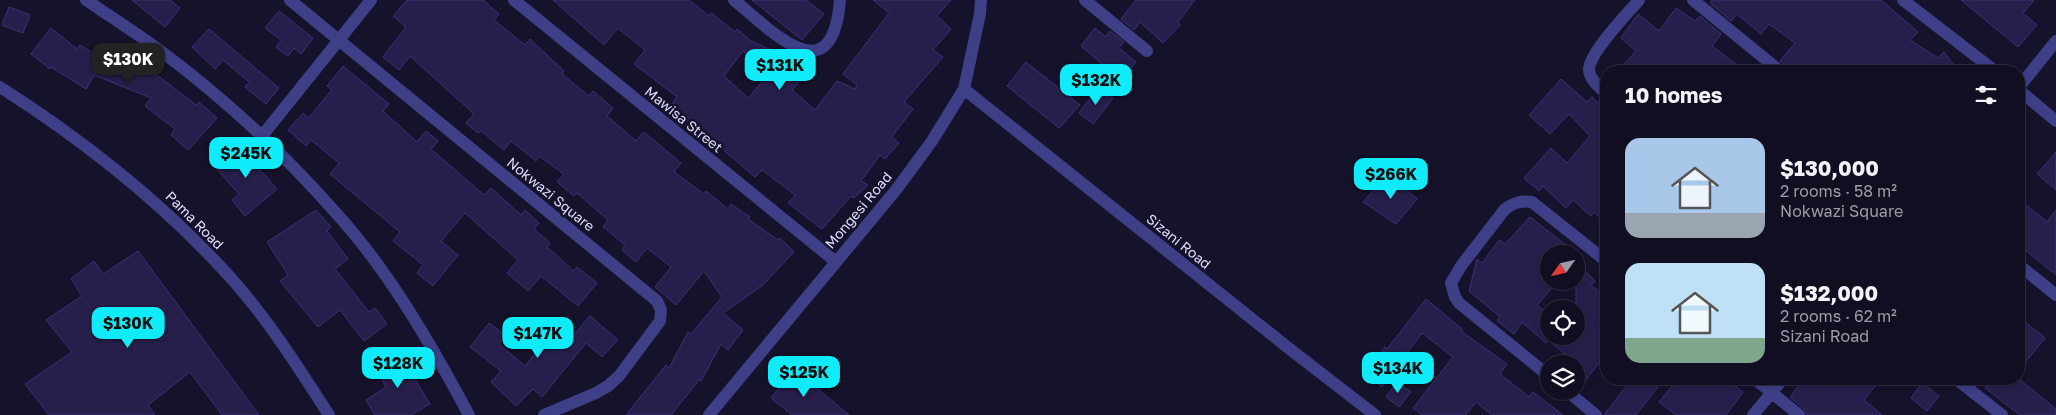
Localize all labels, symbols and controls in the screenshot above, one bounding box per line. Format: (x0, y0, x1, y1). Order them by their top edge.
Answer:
pin: $130K (93, 42, 163, 85)
pin: $131K (745, 48, 815, 91)
text: $130K (103, 49, 153, 69)
text: $131K (756, 55, 804, 75)
pin: $132K (1061, 64, 1131, 106)
text: $132K (1071, 70, 1121, 90)
icon: filters (1972, 81, 2000, 109)
street label: Mawisa Street (642, 82, 726, 156)
text: 10 homes (1625, 82, 1723, 108)
pin: $245K (211, 136, 281, 179)
text: $245K (220, 143, 272, 163)
street label: Nokwazi Square (504, 153, 598, 235)
text: $130,000 (1780, 155, 1879, 181)
pin: $266K (1356, 158, 1426, 200)
icon: home (1665, 158, 1725, 218)
text: $266K (1365, 164, 1417, 184)
street label: Mongesi Road (821, 168, 895, 252)
text: 2 rooms · 58 m² (1780, 181, 1897, 201)
street label: Pama Road (162, 187, 228, 253)
text: Nokwazi Square (1780, 201, 1903, 221)
street label: Sizani Road (1143, 210, 1215, 272)
north arrow (1540, 245, 1585, 290)
map controls (1540, 245, 1585, 400)
text: $132,000 (1780, 280, 1878, 306)
icon: home (1665, 283, 1725, 343)
button: locate (1540, 300, 1585, 345)
pin: $130K (93, 306, 163, 349)
text: 2 rooms · 62 m² (1780, 306, 1897, 326)
text: $130K (103, 313, 153, 333)
pin: $147K (503, 316, 573, 359)
text: $147K (513, 323, 563, 343)
text: Sizani Road (1780, 326, 1869, 346)
pin: $128K (363, 346, 433, 389)
pin: $134K (1363, 352, 1433, 394)
text: $128K (373, 353, 423, 373)
button: layers (1540, 355, 1585, 400)
pin: $125K (769, 356, 839, 398)
text: $134K (1373, 358, 1423, 378)
text: $125K (779, 362, 829, 382)

